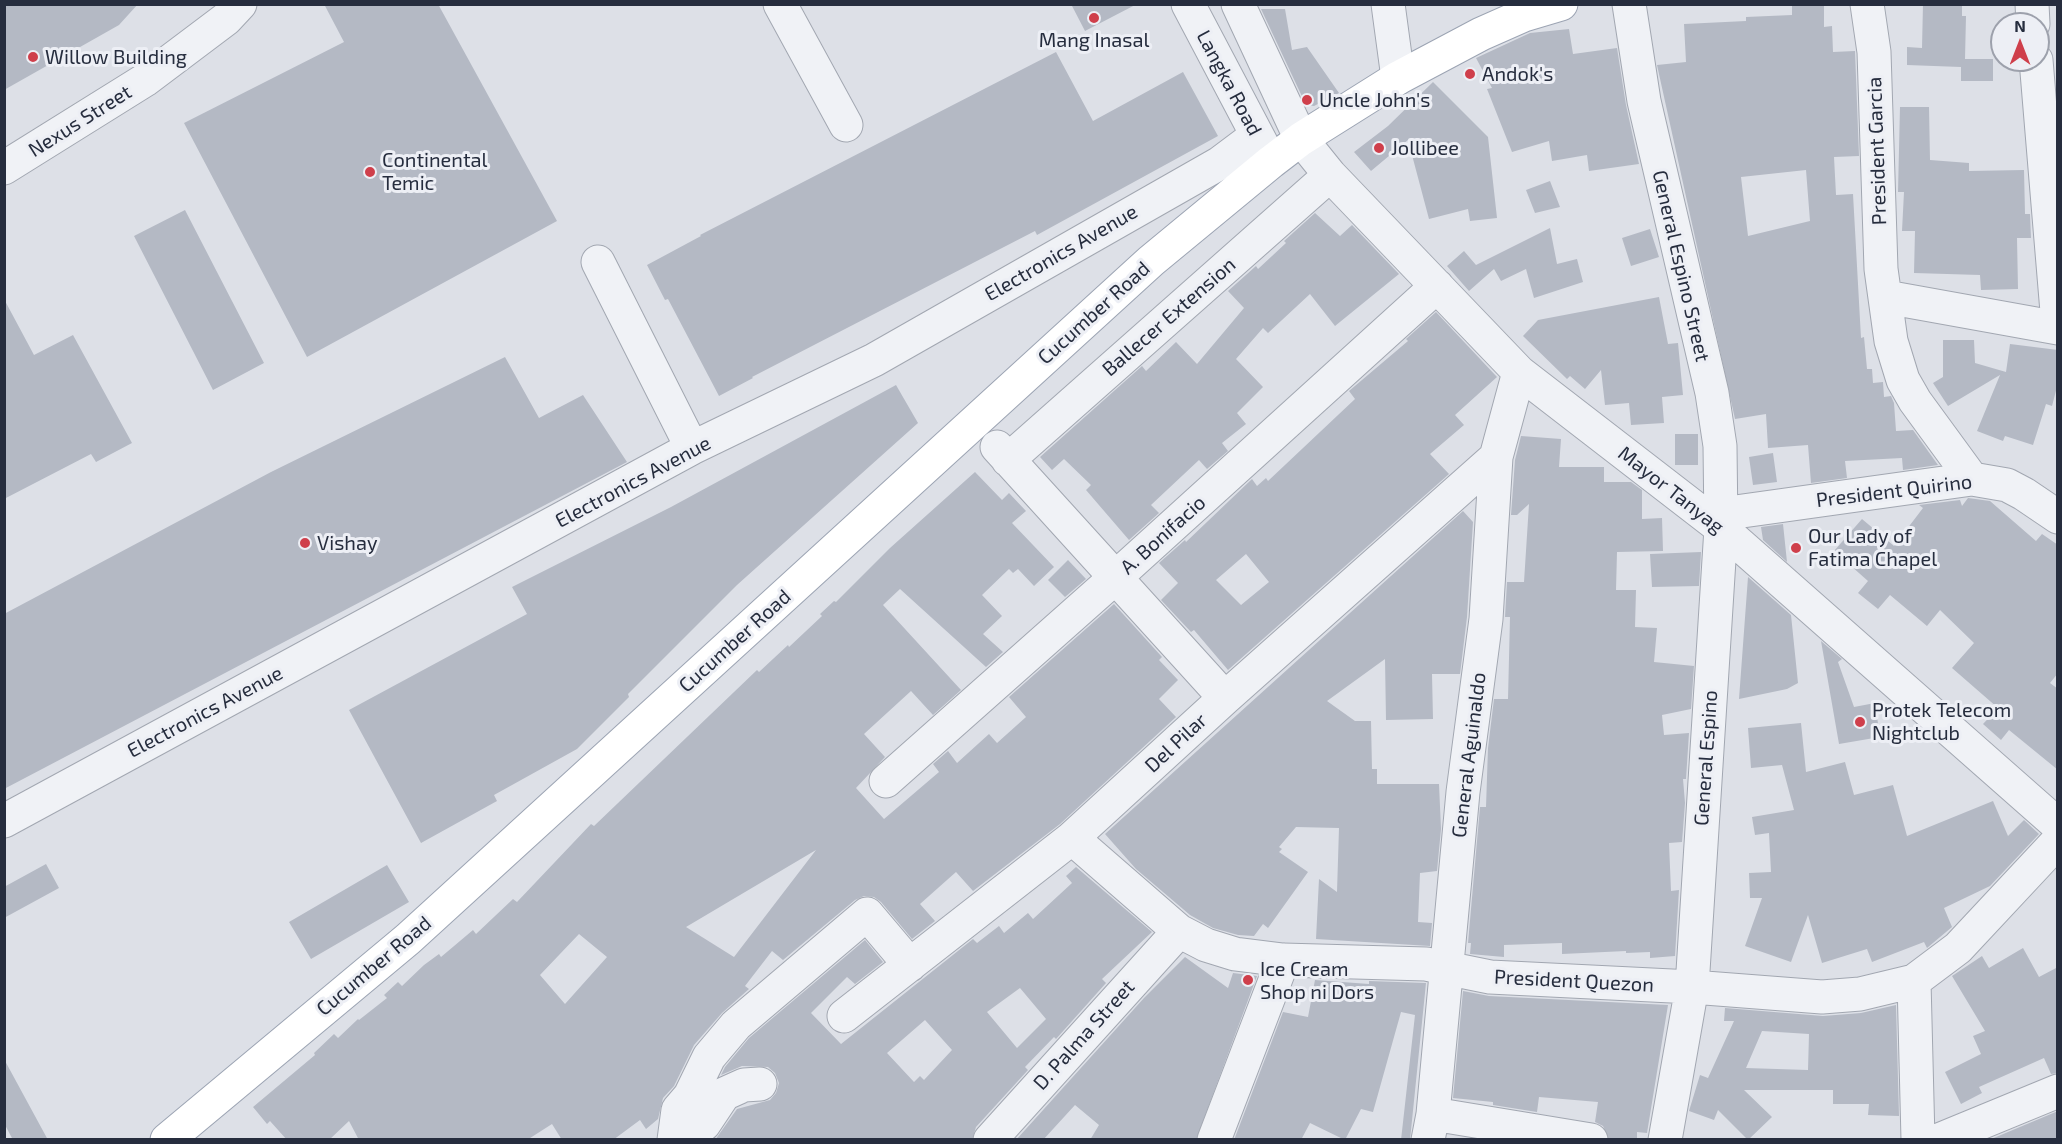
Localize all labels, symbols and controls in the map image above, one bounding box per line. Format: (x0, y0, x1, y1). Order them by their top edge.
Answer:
marker: Mang Inasal (1087, 11, 1101, 25)
north arrow (1990, 12, 2050, 72)
text: N (2014, 16, 2026, 35)
street label: Langka Road (1191, 26, 1267, 140)
place label: Mang Inasal (1039, 28, 1149, 52)
place label: Willow Building (45, 45, 187, 69)
marker: Willow Building (26, 50, 40, 64)
place label: Andok's (1482, 62, 1553, 86)
marker: Andok's (1463, 67, 1477, 81)
street label: President Garcia (1862, 76, 1892, 226)
street label: Nexus Street (24, 80, 136, 162)
place label: Uncle John's (1319, 88, 1430, 112)
marker: Uncle John's (1300, 93, 1314, 107)
place label: Jollibee (1391, 136, 1459, 160)
marker: Jollibee (1372, 141, 1386, 155)
place label: Continental Temic (382, 148, 487, 195)
marker: Continental Temic (363, 165, 377, 179)
street label: General Espino Street (1647, 168, 1715, 364)
street label: Electronics Avenue (980, 200, 1142, 306)
street label: Ballecer Extension (1097, 253, 1241, 381)
street label: Cucumber Road (1033, 257, 1155, 369)
street label: Electronics Avenue (551, 431, 715, 533)
street label: Mayor Tanyag (1613, 441, 1729, 539)
street label: President Quirino (1815, 470, 1973, 512)
street label: A. Bonifacio (1115, 490, 1211, 580)
place label: Our Lady of Fatima Chapel (1808, 524, 1937, 571)
place label: Vishay (317, 531, 377, 555)
marker: Vishay (298, 536, 312, 550)
marker: Our Lady of Fatima Chapel (1789, 541, 1803, 555)
street label: Cucumber Road (674, 585, 796, 697)
street label: Electronics Avenue (123, 661, 287, 763)
street label: General Aguinaldo (1447, 671, 1491, 839)
street label: General Espino (1689, 689, 1723, 827)
place label: Protek Telecom Nightclub (1872, 698, 2011, 745)
street label: Del Pilar (1140, 708, 1212, 778)
marker: Protek Telecom Nightclub (1853, 715, 1867, 729)
street label: Cucumber Road (312, 911, 436, 1021)
place label: Ice Cream Shop ni Dors (1260, 957, 1374, 1004)
street label: President Quezon (1493, 965, 1655, 997)
marker: Ice Cream Shop ni Dors (1241, 973, 1255, 987)
street label: D. Palma Street (1028, 975, 1140, 1095)

